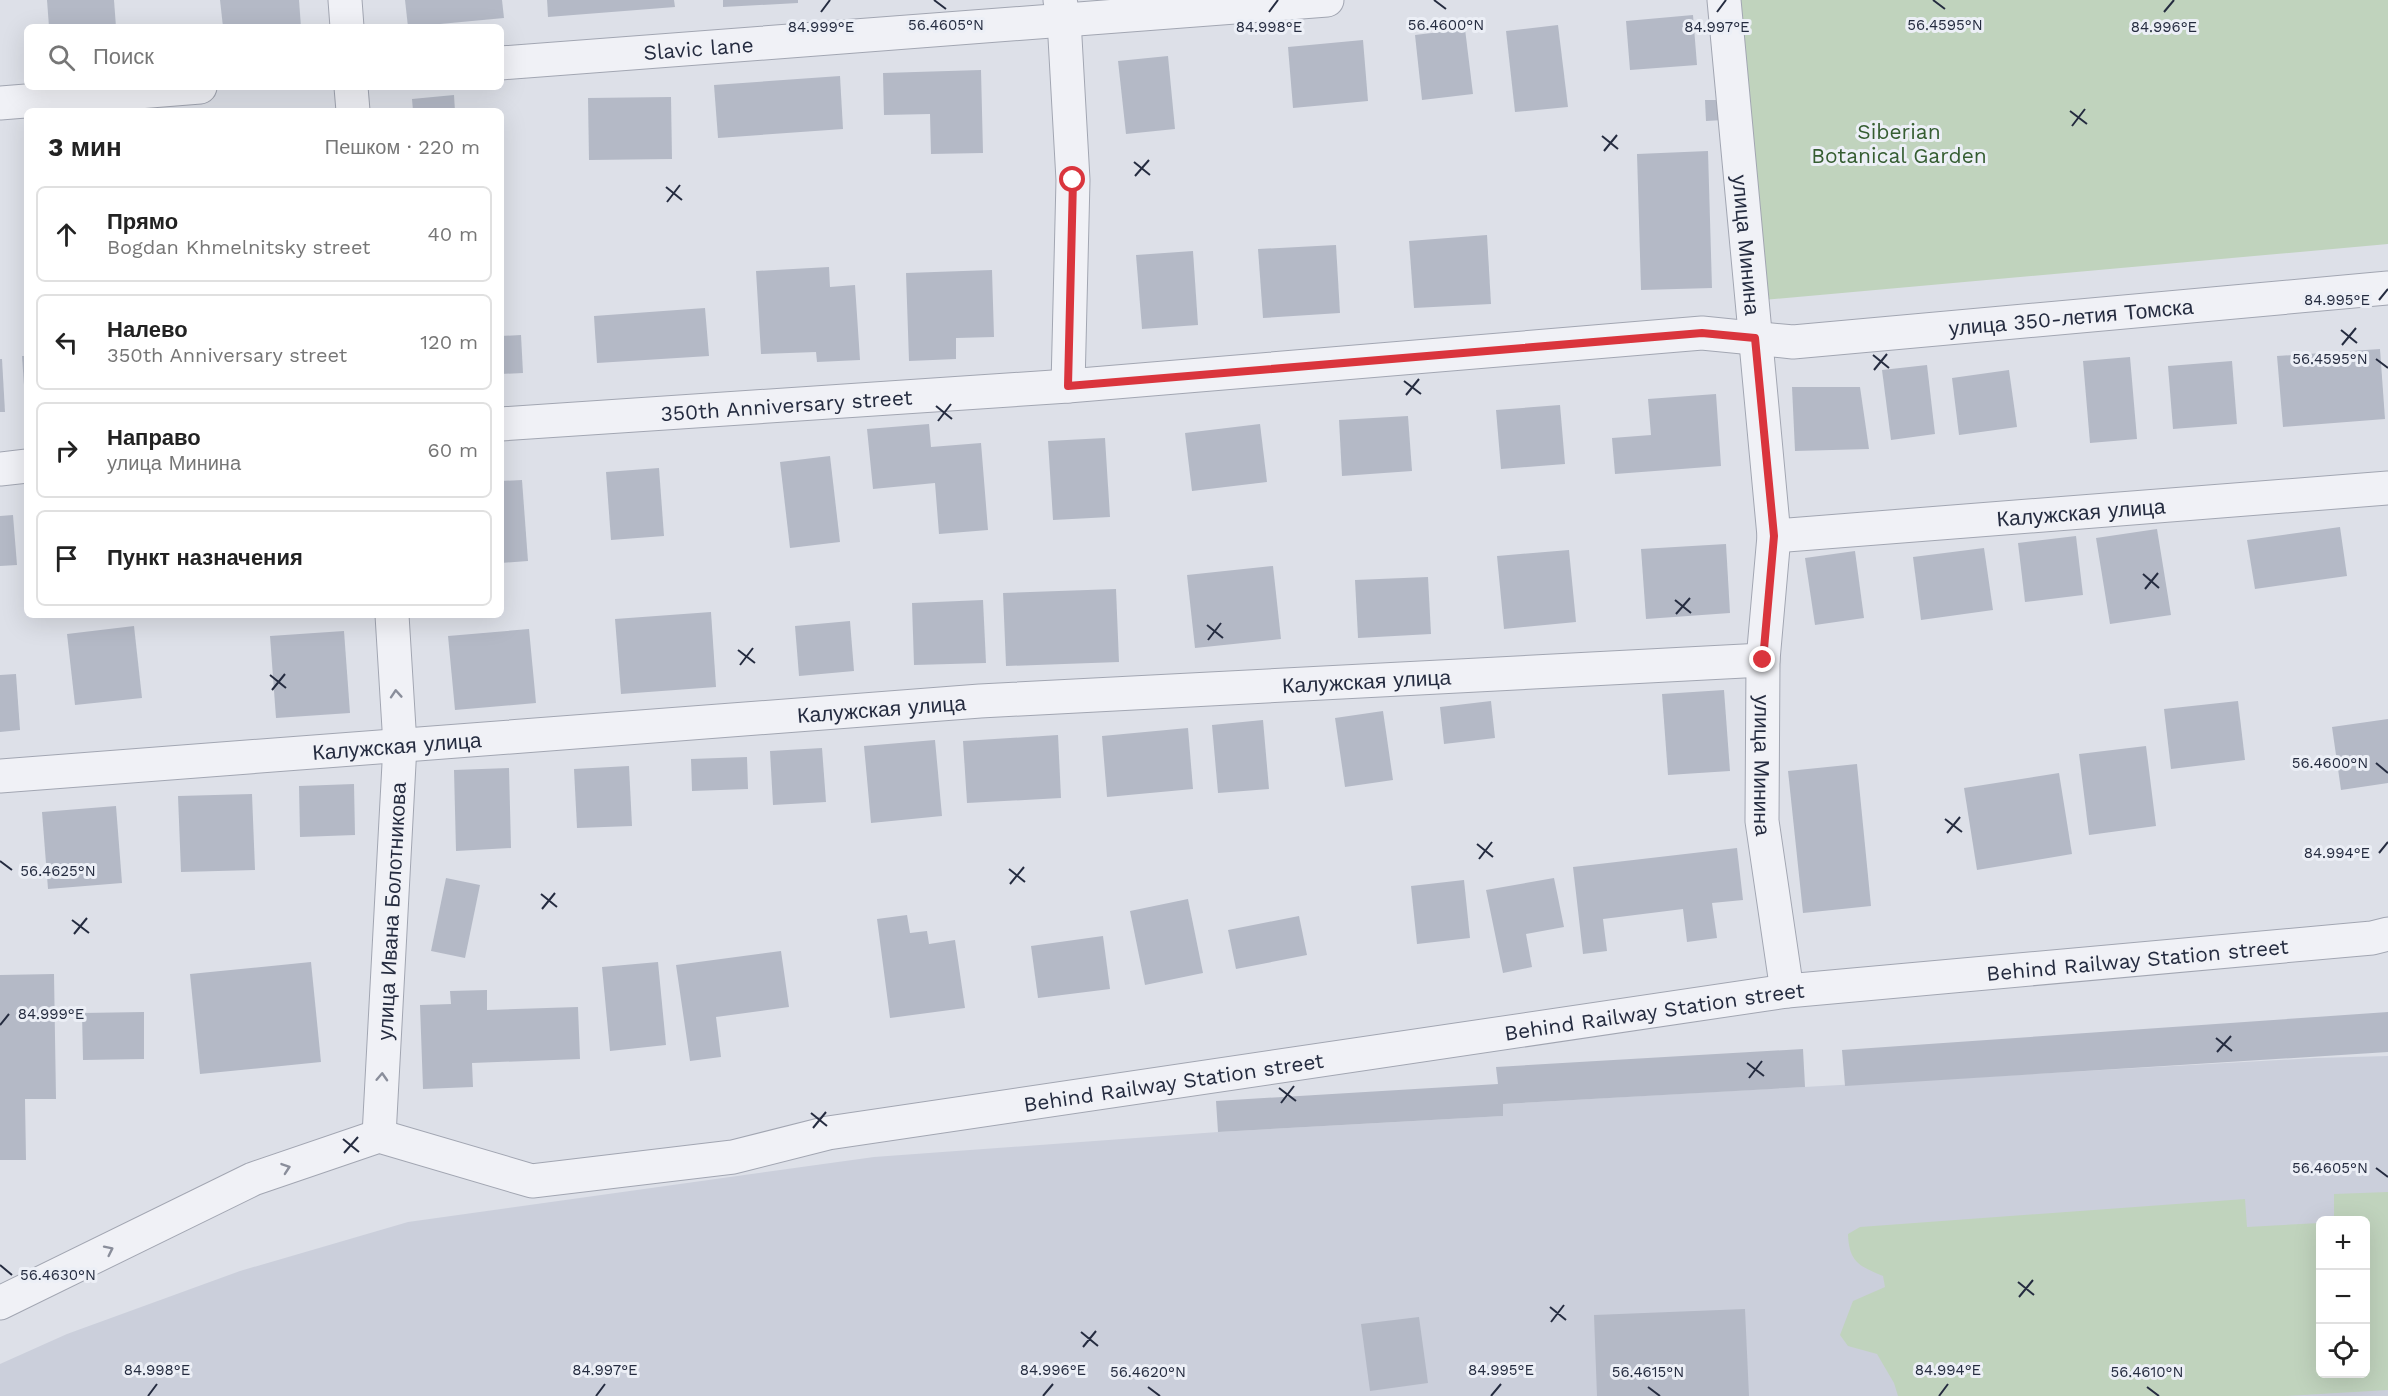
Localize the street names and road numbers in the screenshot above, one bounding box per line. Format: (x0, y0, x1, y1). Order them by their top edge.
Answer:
street label: Slavic lane (642, 31, 754, 65)
street label: улица Минина (1728, 174, 1766, 317)
street label: улица 350-летия Томска (1948, 293, 2195, 340)
street label: 350th Anniversary street (660, 384, 913, 426)
street label: Калужская улица (1996, 493, 2167, 531)
street label: Калужская улица (1281, 664, 1452, 698)
street label: Калужская улица (796, 690, 967, 727)
street label: улица Минина (1749, 695, 1777, 838)
street label: Калужская улица (312, 727, 482, 765)
street label: улица Ивана Болотникова (372, 781, 410, 1041)
street label: Behind Railway Station street (1985, 933, 2290, 985)
street label: Behind Railway Station street (1502, 977, 1806, 1045)
street label: Behind Railway Station street (1022, 1047, 1325, 1116)

